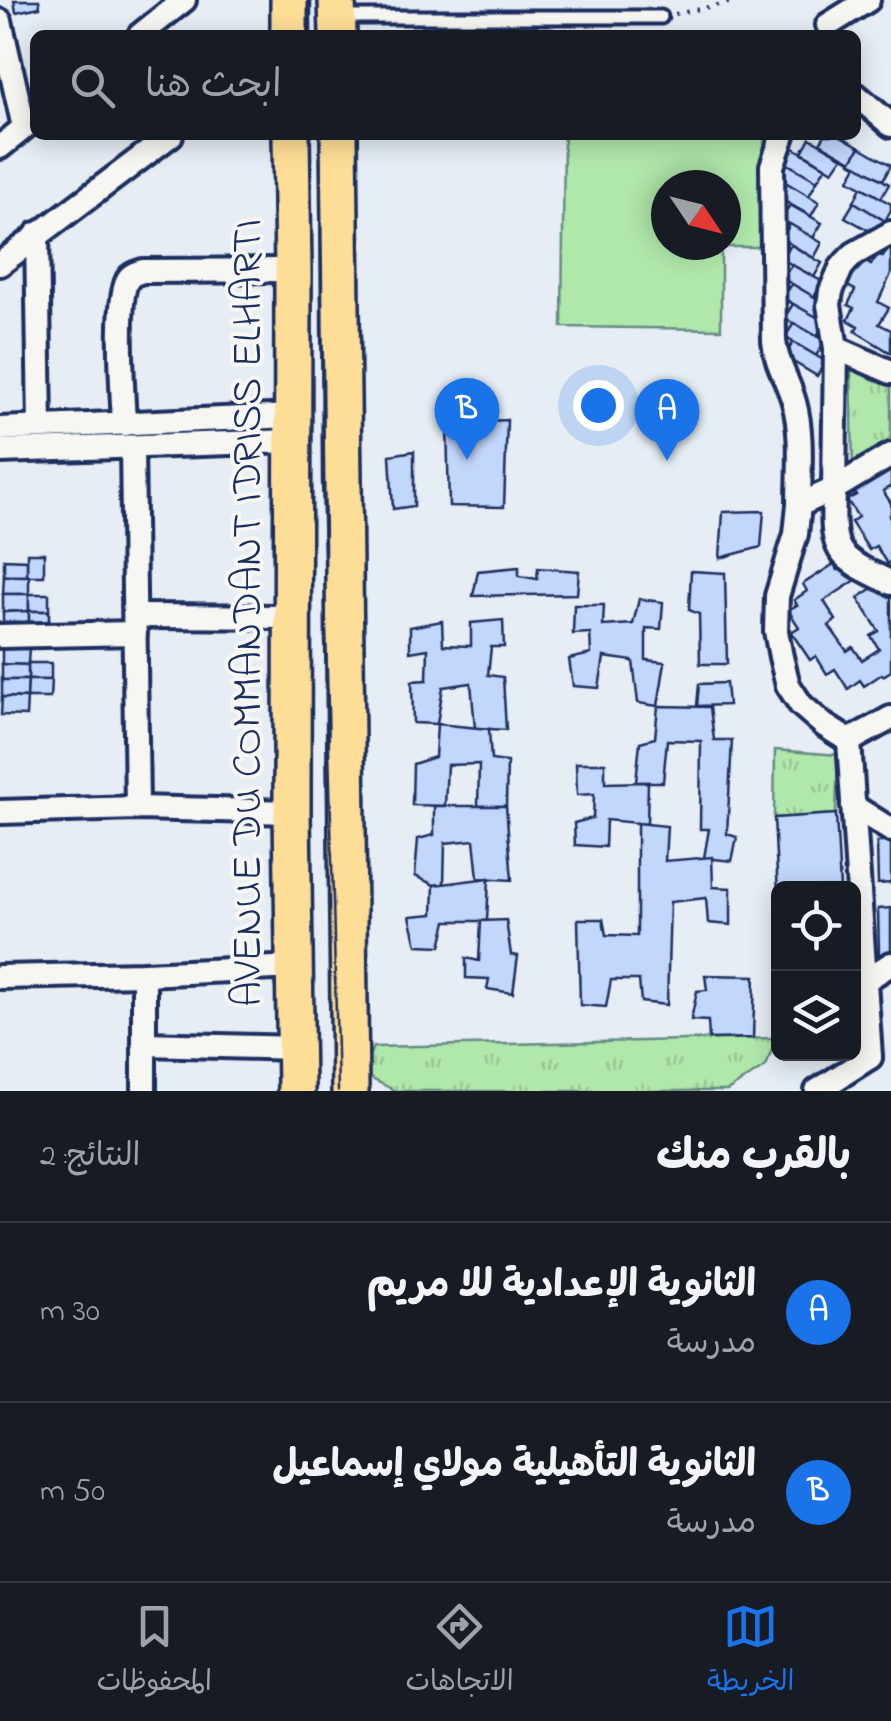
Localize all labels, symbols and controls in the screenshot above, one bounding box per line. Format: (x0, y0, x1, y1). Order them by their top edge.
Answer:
search box (30, 30, 861, 140)
icon: search (65, 58, 120, 113)
text: ابحث هنا (145, 59, 282, 115)
north arrow (651, 170, 741, 260)
street label: AVENUE DU COMMANDANT IDRISS ELHARTI (219, 219, 280, 1007)
pin: B (434, 378, 500, 460)
pin: A (634, 378, 700, 461)
your location (573, 380, 624, 431)
map controls (771, 881, 861, 1061)
button: locate (771, 881, 861, 971)
button: layers (771, 971, 861, 1061)
text: بالقرب منك (656, 1127, 851, 1188)
text: النتائج: 2 (40, 1134, 140, 1181)
text: الثانوية الإعدادية للا مريم (367, 1259, 756, 1315)
text: 30 m (40, 1289, 100, 1336)
text: A (809, 1289, 828, 1336)
text: مدرسة (667, 1321, 756, 1368)
text: الثانوية التأهيلية مولاي إسماعيل (272, 1439, 756, 1495)
text: 50 m (40, 1469, 105, 1516)
text: B (808, 1469, 829, 1516)
text: مدرسة (667, 1501, 756, 1548)
tab: المحفوظات (97, 1599, 212, 1705)
tab: الاتجاهات (405, 1599, 514, 1705)
tab: الخريطة (707, 1599, 794, 1705)

